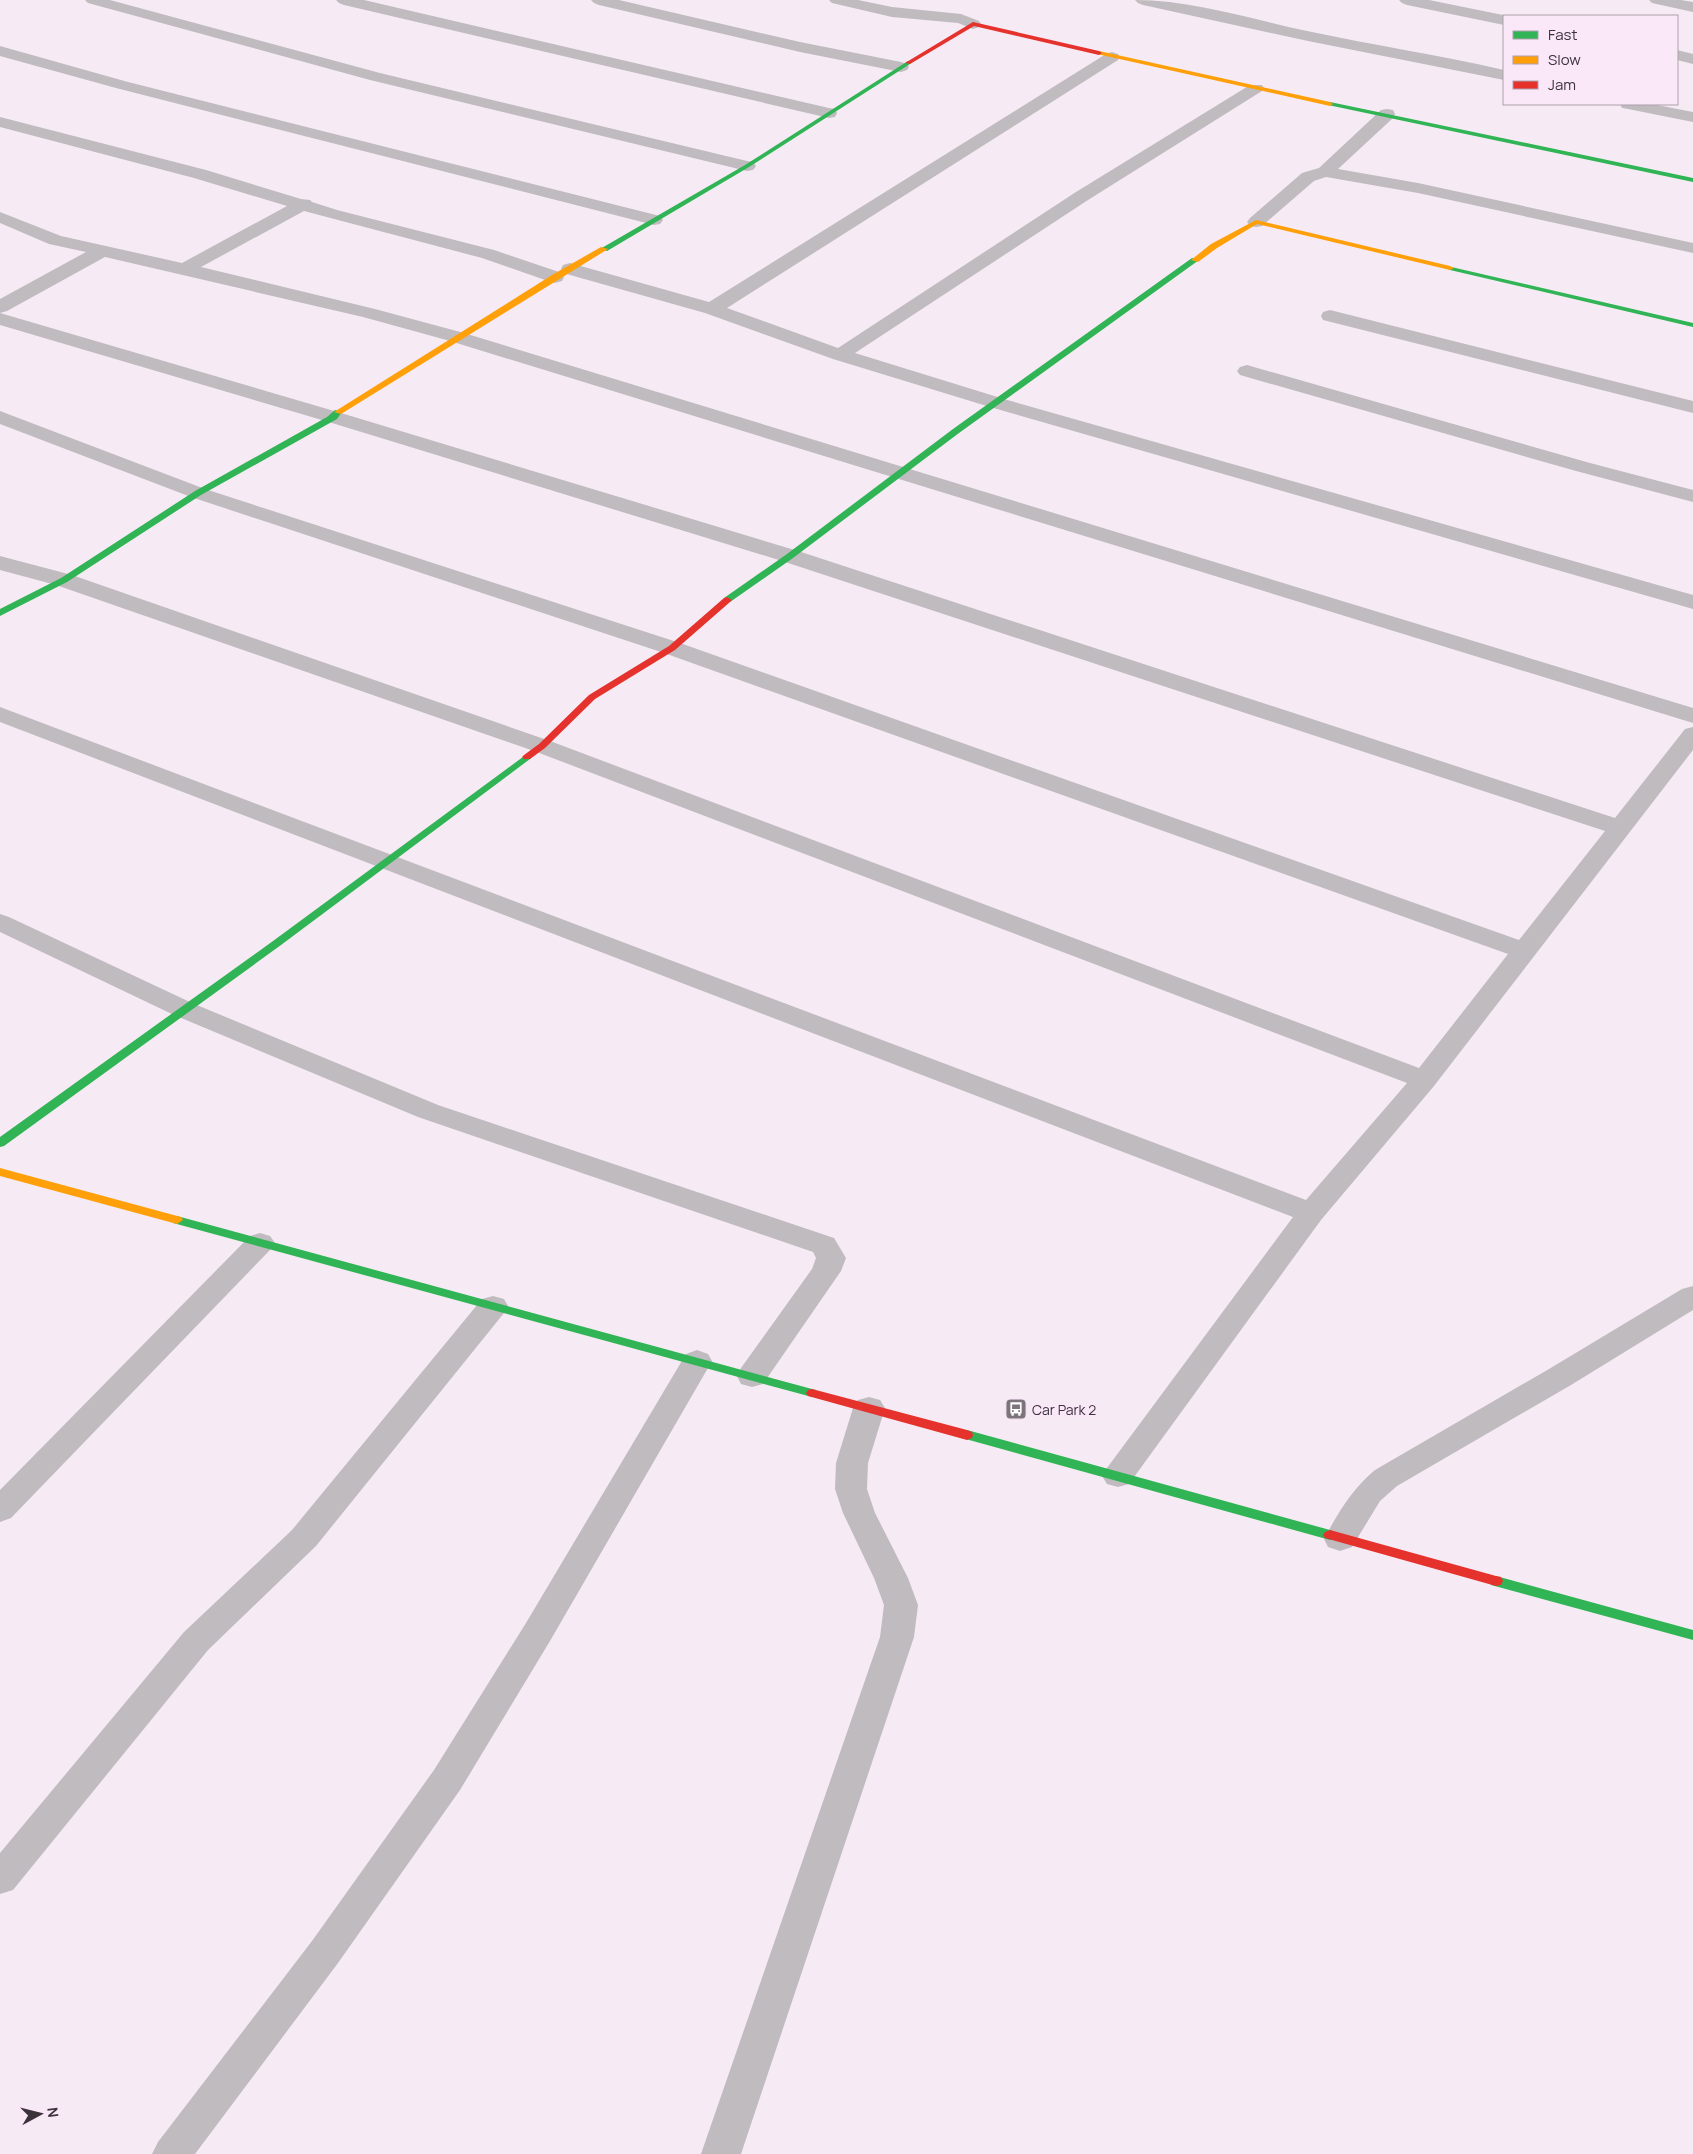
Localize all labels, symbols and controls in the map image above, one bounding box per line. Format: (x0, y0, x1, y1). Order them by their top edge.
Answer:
legend (1503, 15, 1678, 105)
text: Fast (1548, 24, 1577, 45)
text: Slow (1548, 49, 1581, 70)
text: Jam (1548, 74, 1576, 95)
bus stop icon: Car Park 2 (1004, 1397, 1028, 1421)
place label: Car Park 2 (1032, 1400, 1096, 1419)
north arrow (15, 2089, 65, 2139)
text: N (43, 2106, 63, 2119)

